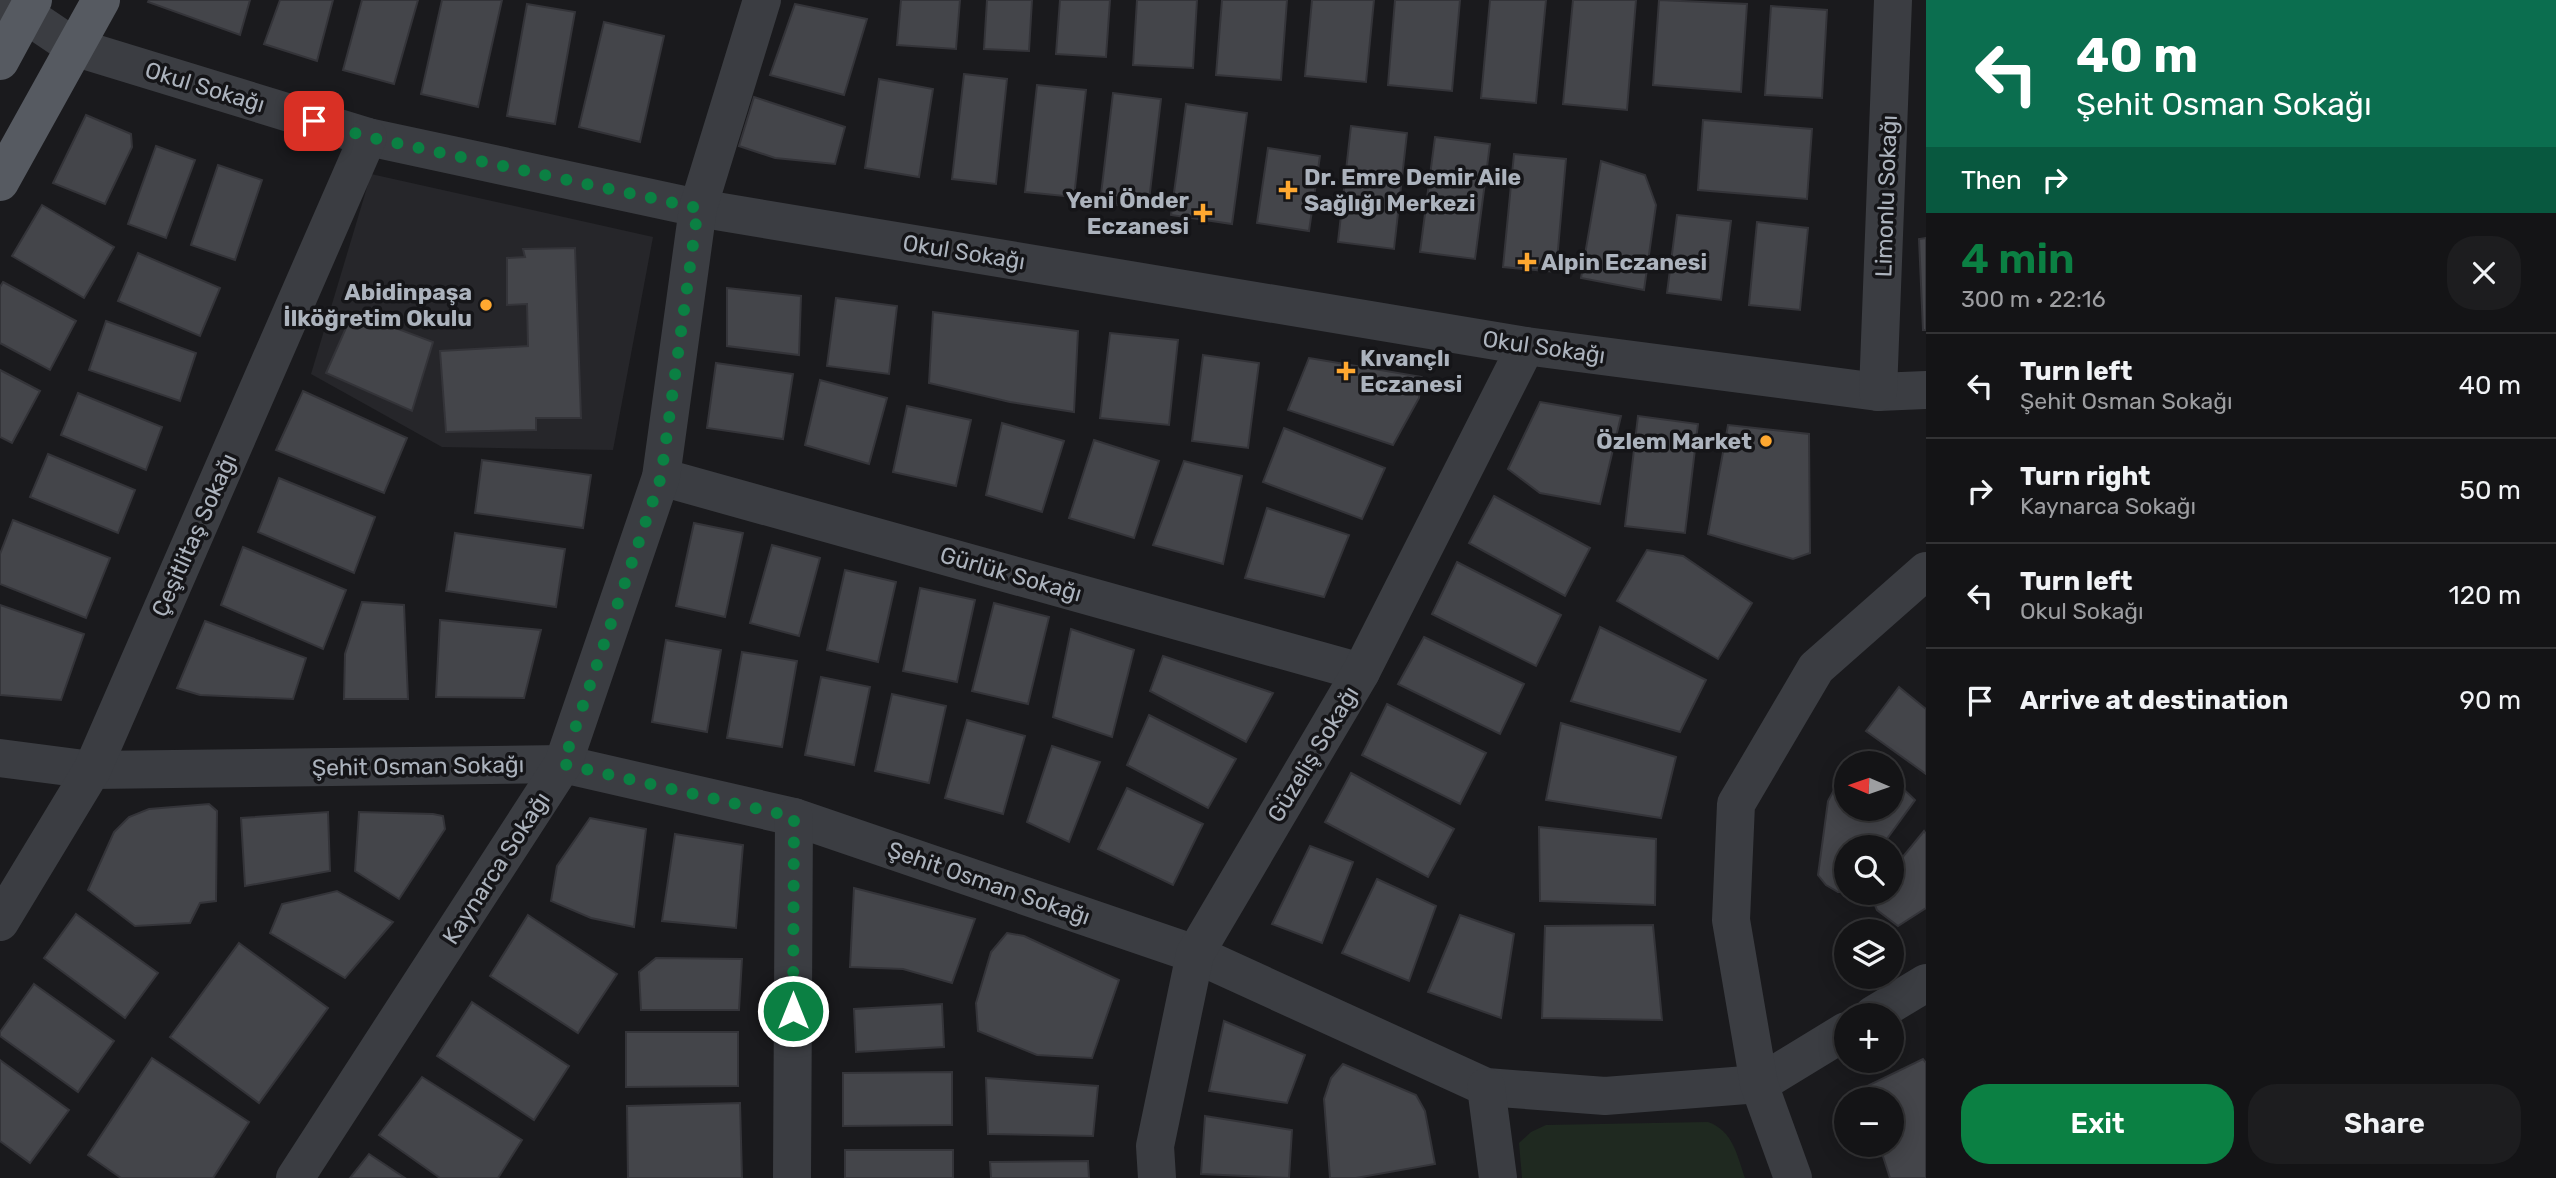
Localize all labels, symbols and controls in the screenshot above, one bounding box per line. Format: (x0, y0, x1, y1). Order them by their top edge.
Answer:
text: 40 m (2076, 26, 2198, 84)
icon: left (1961, 28, 2052, 119)
street label: Okul Sokağı (142, 56, 268, 118)
text: Şehit Osman Sokağı (2076, 85, 2372, 123)
pin (284, 91, 344, 151)
icon: arrive (295, 102, 333, 140)
street label: Limonlu Sokağı (1869, 114, 1903, 278)
icon: right (2036, 161, 2074, 199)
place label: Dr. Emre Demir Aile Sağlığı Merkezi (1304, 163, 1521, 217)
text: Then (1961, 165, 2022, 196)
marker: Dr. Emre Demir Aile Sağlığı Merkezi (1278, 180, 1298, 200)
place label: Yeni Önder Eczanesi (1066, 186, 1190, 240)
marker: Yeni Önder Eczanesi (1195, 205, 1211, 221)
street label: Okul Sokağı (901, 229, 1027, 275)
text: 4 min (1961, 234, 2075, 284)
button: close (2447, 236, 2521, 310)
place label: Alpin Eczanesi (1541, 248, 1707, 276)
marker: Alpin Eczanesi (1519, 254, 1535, 270)
place label: Abidinpaşa İlköğretim Okulu (283, 278, 472, 332)
text: 300 m · 22:16 (1961, 285, 2106, 313)
marker: Abidinpaşa İlköğretim Okulu (478, 297, 494, 313)
street label: Okul Sokağı (1481, 325, 1607, 369)
place label: Kıvançlı Eczanesi (1360, 344, 1462, 398)
text: Turn left (2020, 356, 2132, 387)
marker: Kıvançlı Eczanesi (1338, 363, 1354, 379)
icon: left (1961, 367, 1999, 405)
text: 40 m (2459, 370, 2521, 401)
text: Şehit Osman Sokağı (2020, 387, 2233, 415)
place label: Özlem Market (1596, 427, 1752, 455)
marker: Özlem Market (1758, 433, 1774, 449)
street label: Çeşitlitaş Sokağı (145, 449, 243, 621)
text: Turn right (2020, 461, 2150, 492)
icon: right (1961, 472, 1999, 510)
text: 50 m (2460, 475, 2521, 506)
text: Kaynarca Sokağı (2020, 492, 2196, 520)
street label: Gürlük Sokağı (937, 540, 1085, 608)
text: Turn left (2020, 566, 2132, 597)
icon: left (1961, 577, 1999, 615)
text: 120 m (2449, 580, 2521, 611)
text: Okul Sokağı (2020, 597, 2144, 625)
street label: Güzeliş Sokağı (1261, 681, 1365, 827)
icon: arrive (1961, 682, 1999, 720)
text: Arrive at destination (2020, 685, 2288, 716)
text: 90 m (2460, 685, 2521, 716)
street label: Şehit Osman Sokağı (311, 750, 525, 782)
north arrow (1834, 751, 1904, 821)
map controls (1834, 751, 1904, 1157)
street label: Kaynarca Sokağı (436, 787, 556, 949)
street label: Şehit Osman Sokağı (884, 835, 1094, 931)
button: search (1834, 835, 1904, 905)
button: layers (1834, 919, 1904, 989)
position arrow (756, 974, 830, 1048)
button: + (1834, 1003, 1904, 1073)
button: Exit (1961, 1084, 2234, 1164)
button: Share (2248, 1084, 2521, 1164)
button: − (1834, 1087, 1904, 1157)

